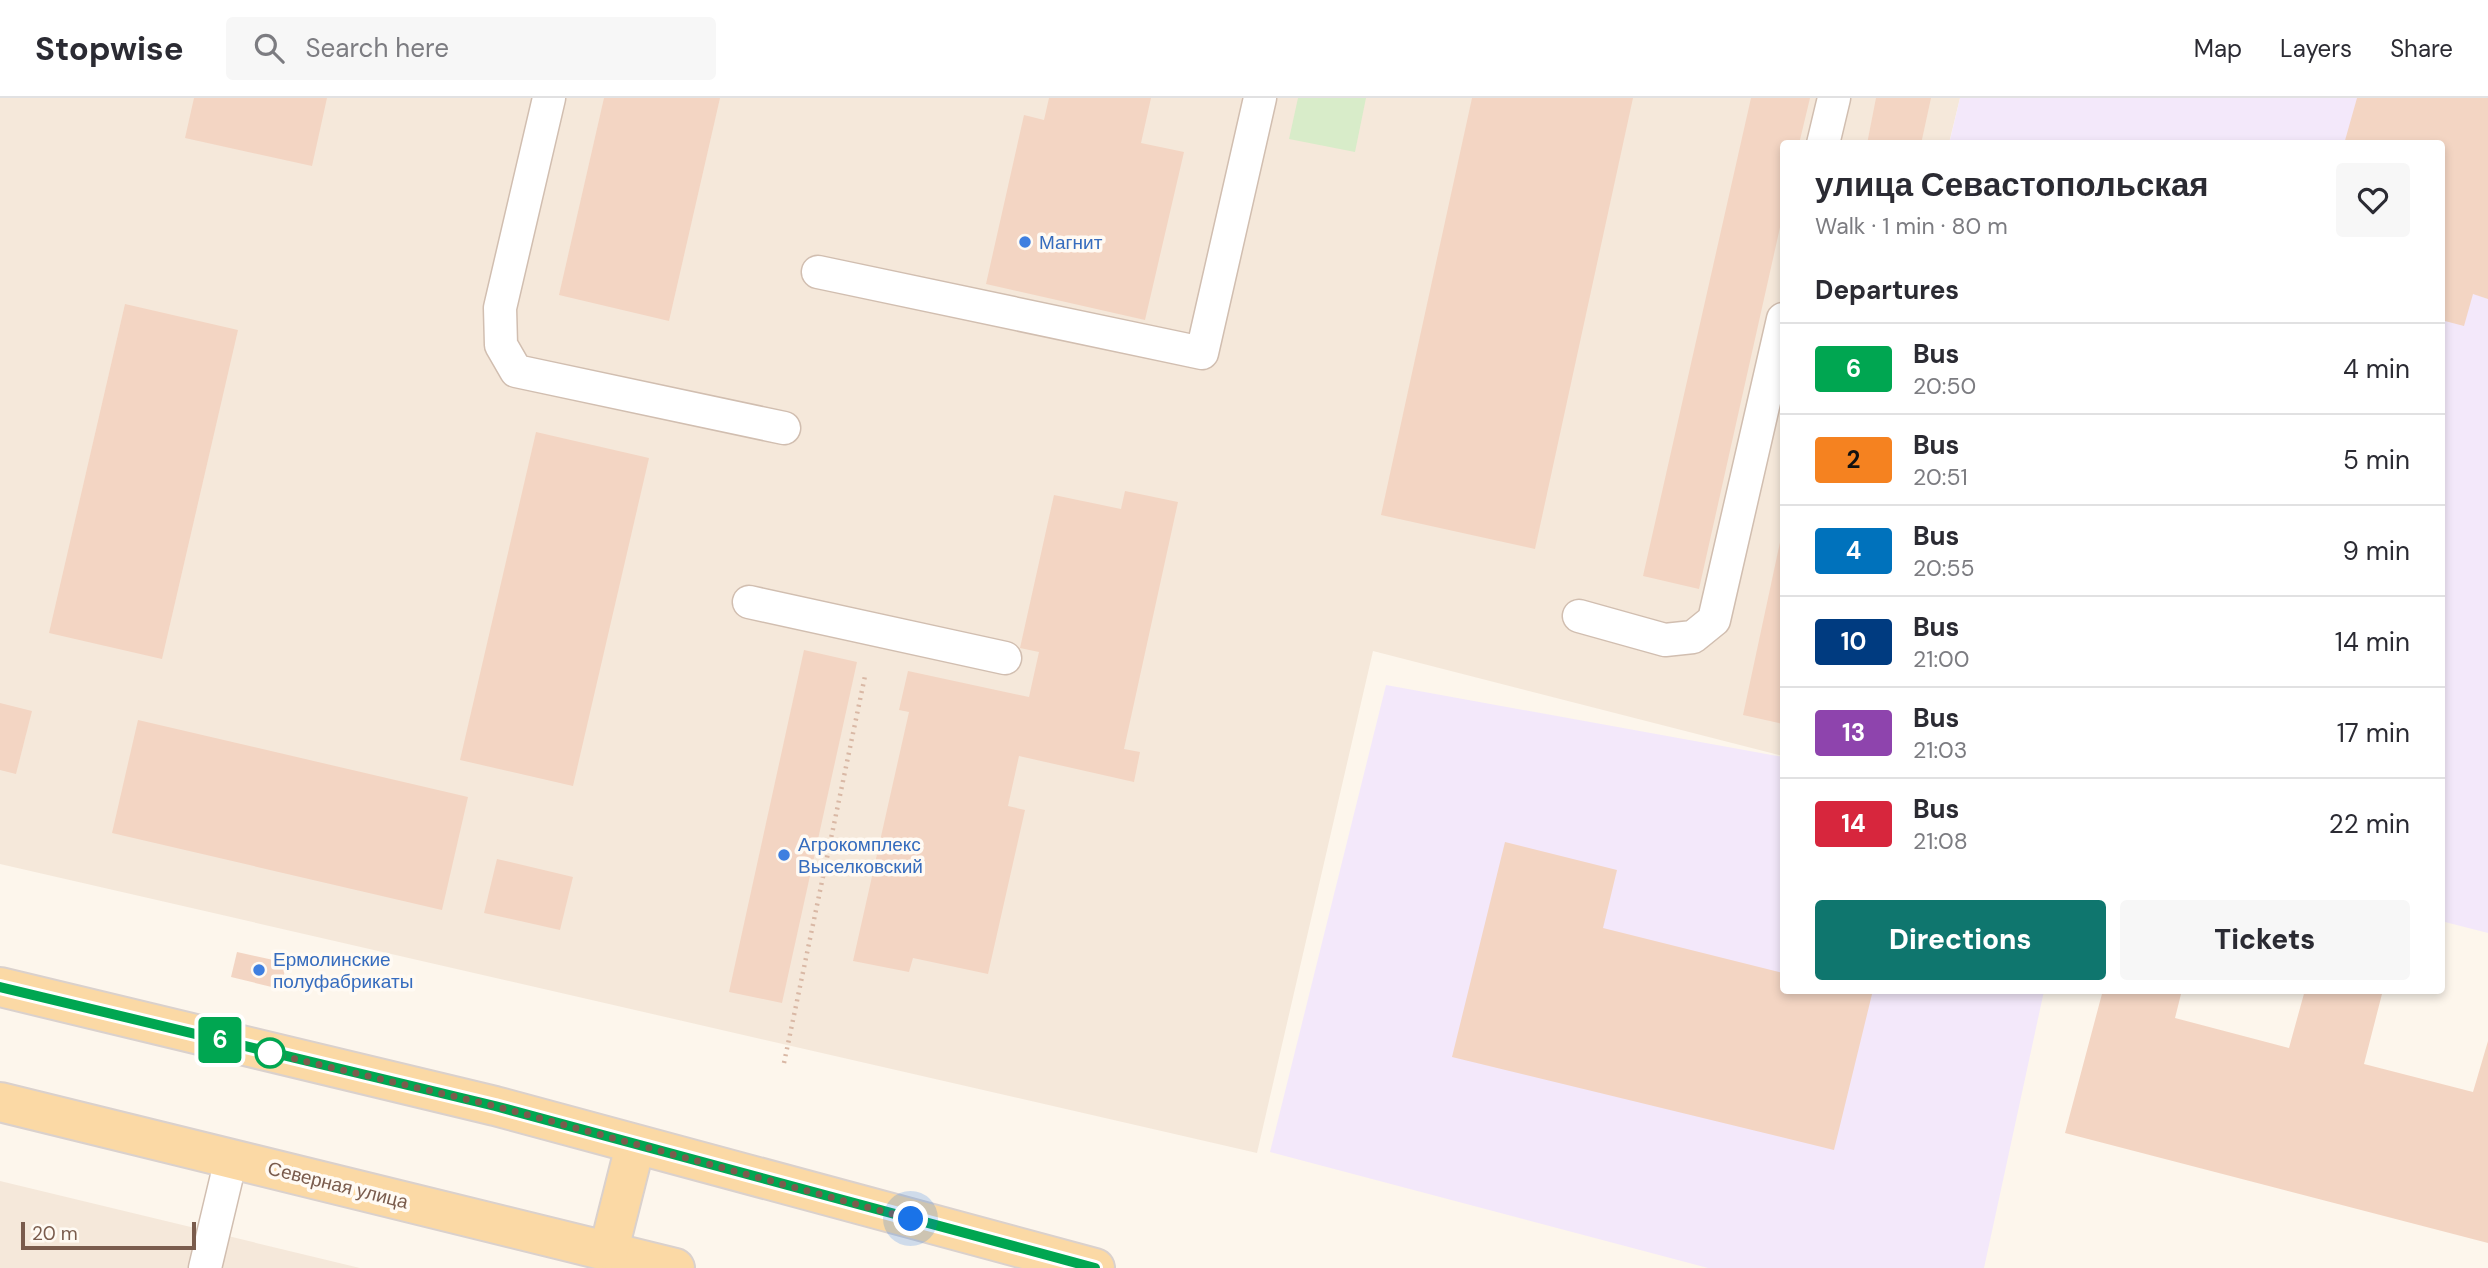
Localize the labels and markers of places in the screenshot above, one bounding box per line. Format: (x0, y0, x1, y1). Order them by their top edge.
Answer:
place label: Магнит (1039, 230, 1103, 255)
marker: Магнит (1017, 234, 1033, 250)
place label: Агрокомплекс Выселковский (798, 832, 923, 879)
marker: Агрокомплекс Выселковский (776, 847, 792, 863)
place label: Ермолинские полуфабрикаты (273, 947, 413, 994)
marker: Ермолинские полуфабрикаты (251, 962, 267, 978)
unlabelled marker (255, 1038, 285, 1068)

